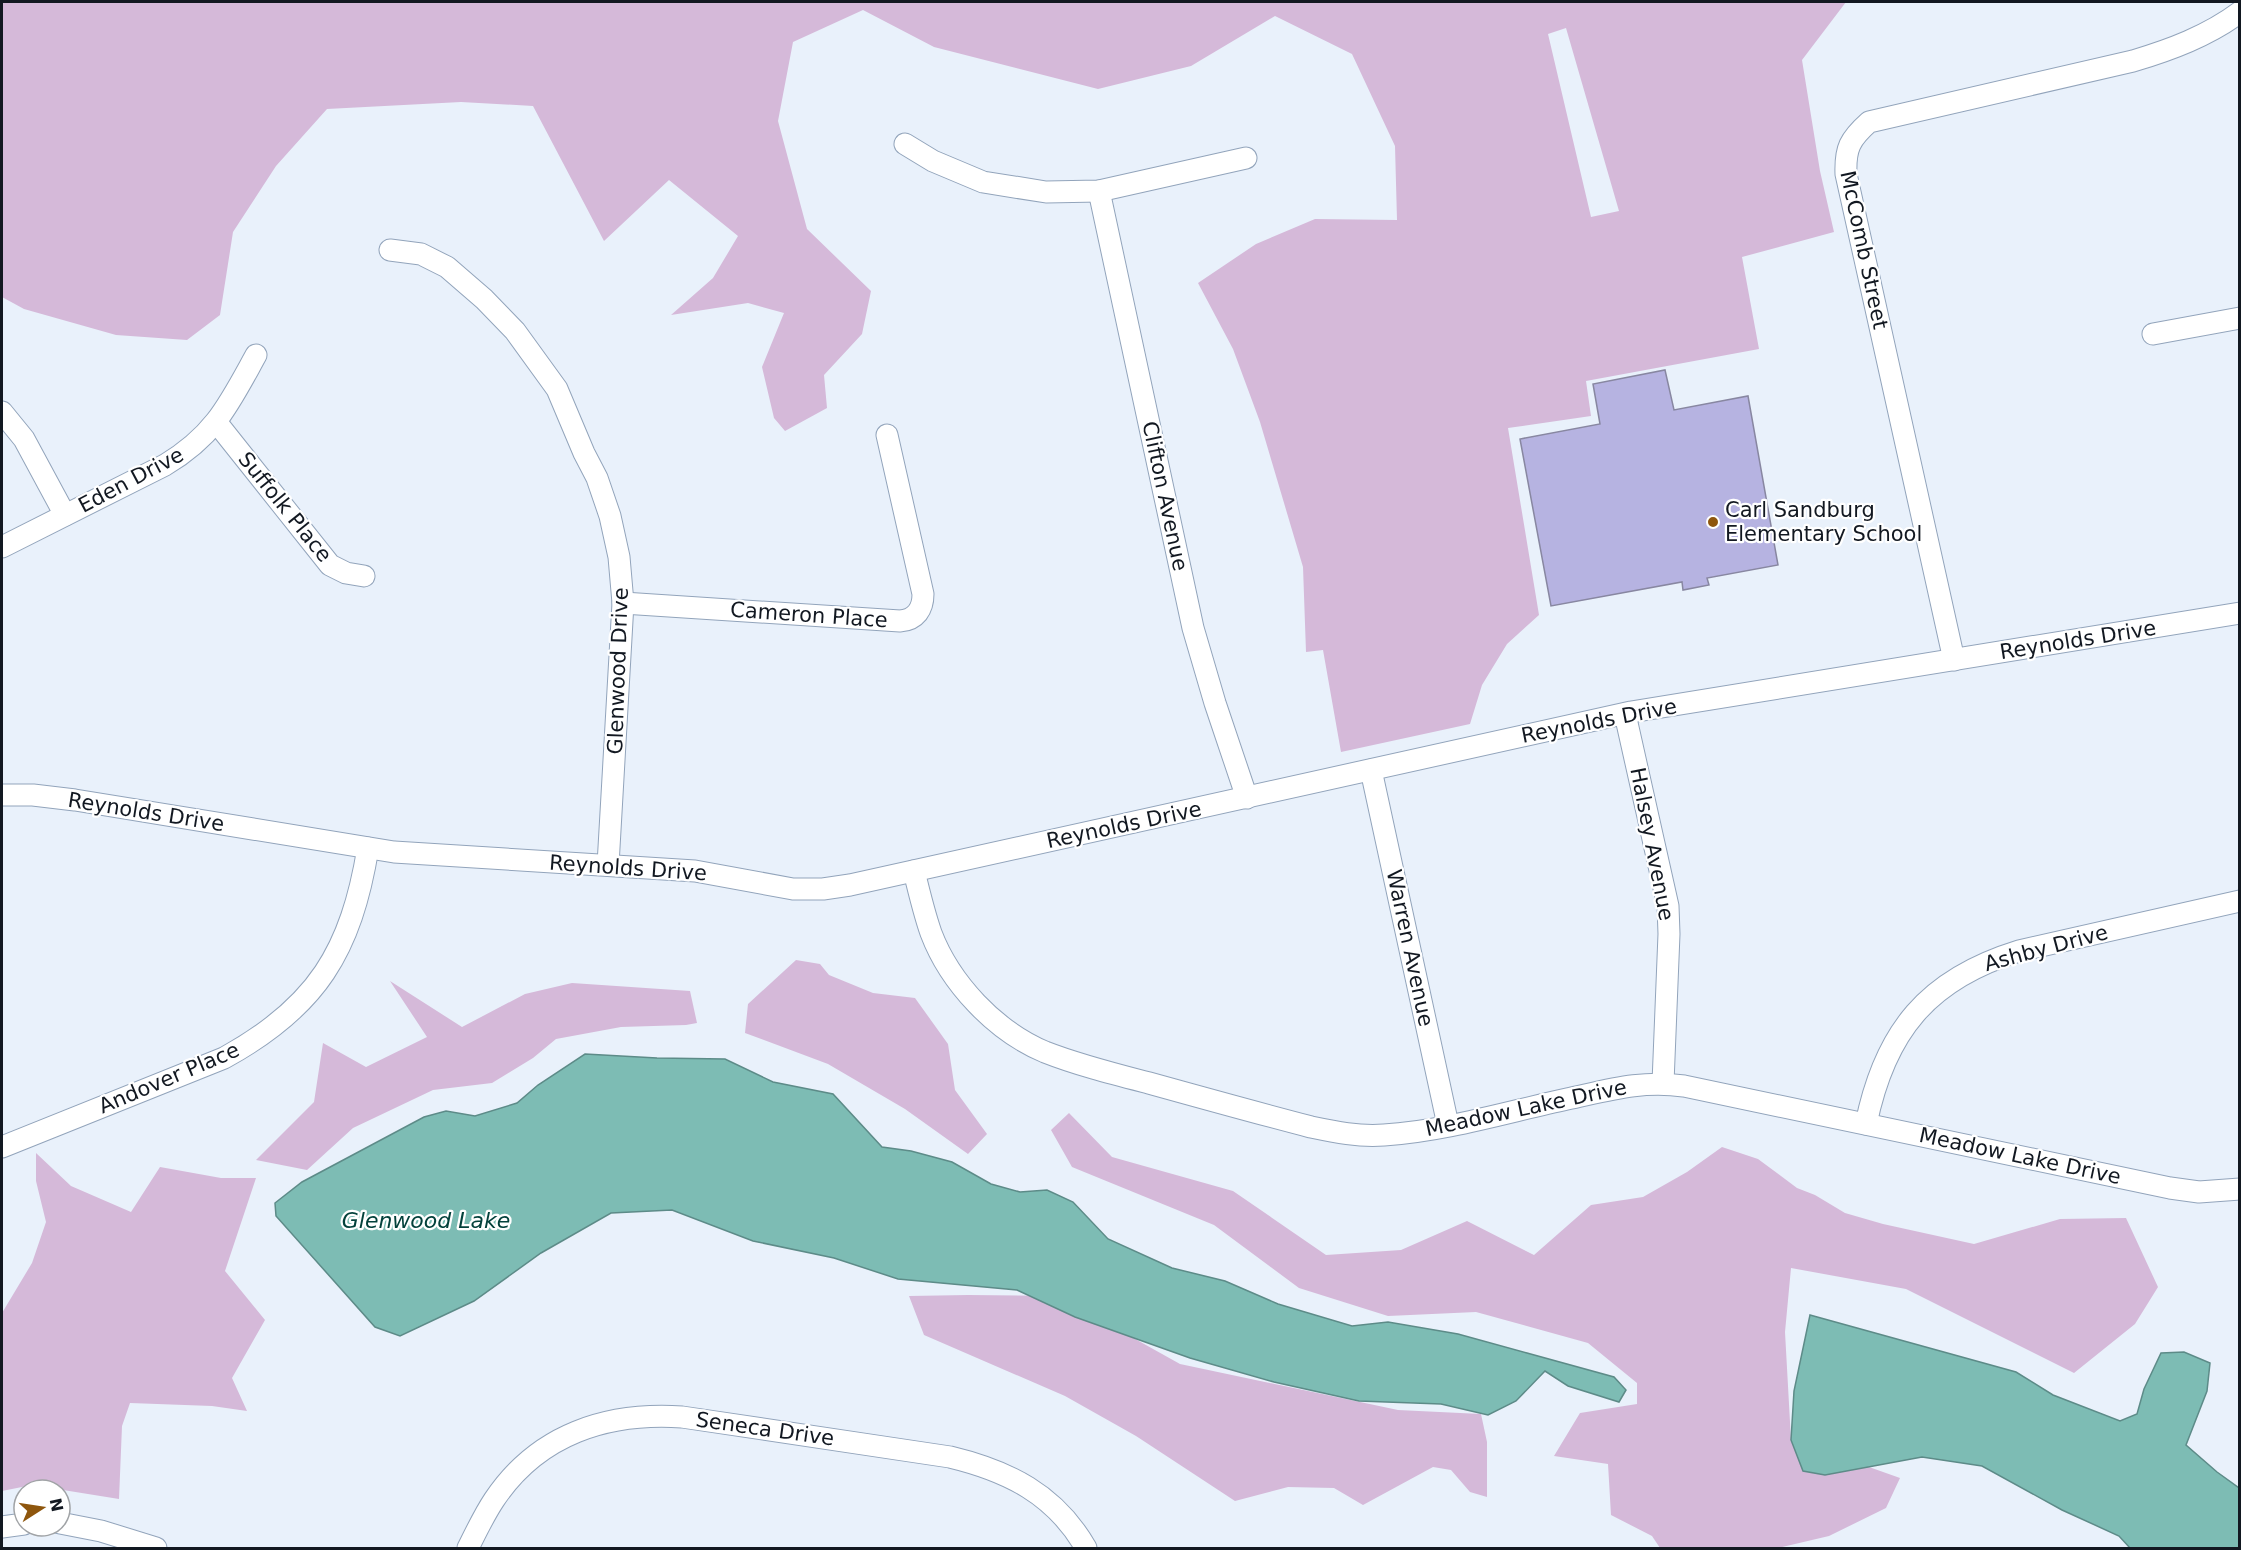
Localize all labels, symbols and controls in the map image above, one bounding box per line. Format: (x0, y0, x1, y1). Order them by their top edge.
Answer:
street label: McComb Street (1835, 169, 1893, 331)
street label: Clifton Avenue (1137, 419, 1193, 573)
street label: Eden Drive (74, 442, 188, 518)
street label: Suffolk Place (233, 447, 337, 567)
place label: Carl Sandburg Elementary School (1725, 498, 1922, 546)
marker: Carl Sandburg Elementary School (1706, 515, 1720, 529)
street label: Glenwood Drive (603, 587, 633, 755)
street label: Cameron Place (729, 598, 889, 632)
street label: Reynolds Drive (1998, 616, 2158, 664)
street label: Reynolds Drive (1519, 694, 1679, 748)
street label: Halsey Avenue (1625, 765, 1679, 923)
street label: Reynolds Drive (66, 788, 226, 836)
street label: Reynolds Drive (1044, 797, 1204, 853)
street label: Reynolds Drive (548, 851, 708, 885)
street label: Warren Avenue (1382, 867, 1438, 1029)
street label: Ashby Drive (1982, 920, 2110, 976)
street label: Andover Place (95, 1038, 243, 1118)
street label: Meadow Lake Drive (1423, 1075, 1629, 1141)
street label: Meadow Lake Drive (1917, 1123, 2123, 1189)
water label: Glenwood Lake (342, 1208, 510, 1233)
street label: Seneca Drive (694, 1407, 836, 1451)
north arrow (12, 1478, 72, 1538)
text: N (45, 1496, 67, 1514)

